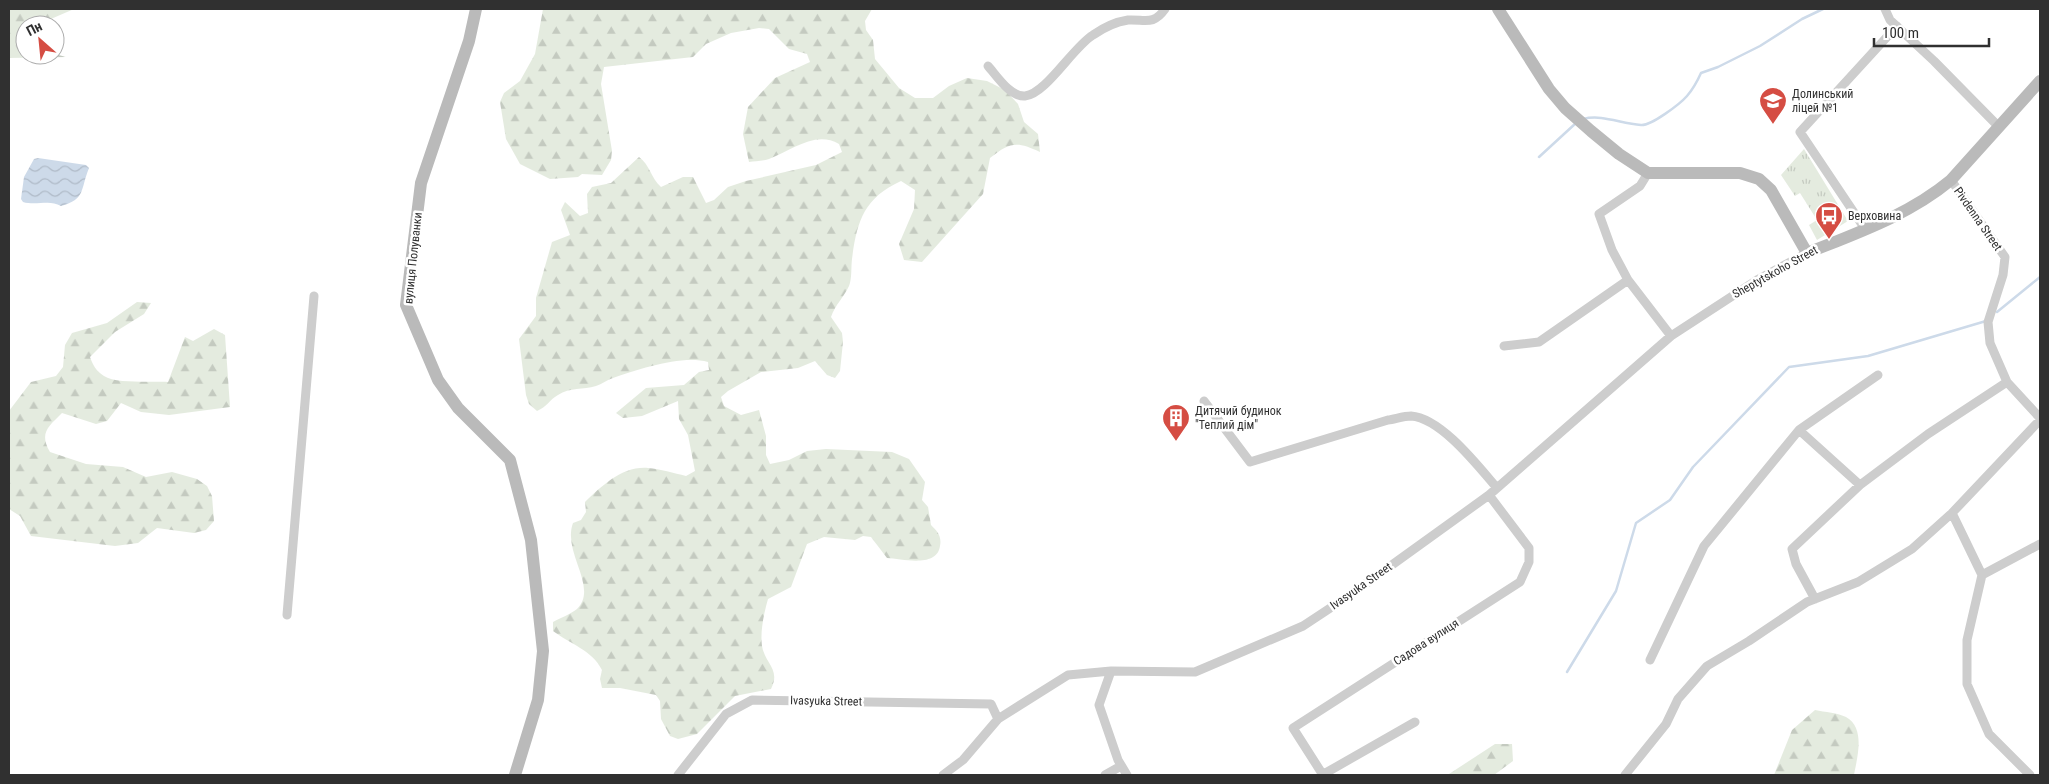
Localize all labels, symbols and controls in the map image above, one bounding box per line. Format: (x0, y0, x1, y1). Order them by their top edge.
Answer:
north arrow (15, 15, 65, 65)
scale bar (1874, 15, 1989, 47)
text: Пн (24, 18, 45, 39)
text: 100 m (1882, 24, 1919, 42)
school or university icon: Долинський ліцей №1 (1758, 86, 1788, 125)
place label: Долинський ліцей №1 (1792, 87, 1853, 115)
street label: Pivdenna Street (1951, 185, 2005, 254)
bus stop icon: Верховина (1814, 201, 1844, 240)
place label: Верховина (1848, 209, 1901, 223)
street label: вулиця Полуванки (401, 211, 425, 305)
street label: Sheptytskoho Street (1730, 243, 1820, 301)
building icon: Дитячий будинок "Теплий дім" (1161, 403, 1191, 442)
place label: Дитячий будинок "Теплий дім" (1195, 404, 1282, 432)
street label: Ivasyuka Street (1327, 559, 1395, 612)
street label: Садова вулиця (1391, 616, 1461, 668)
street label: Ivasyuka Street (790, 693, 863, 709)

